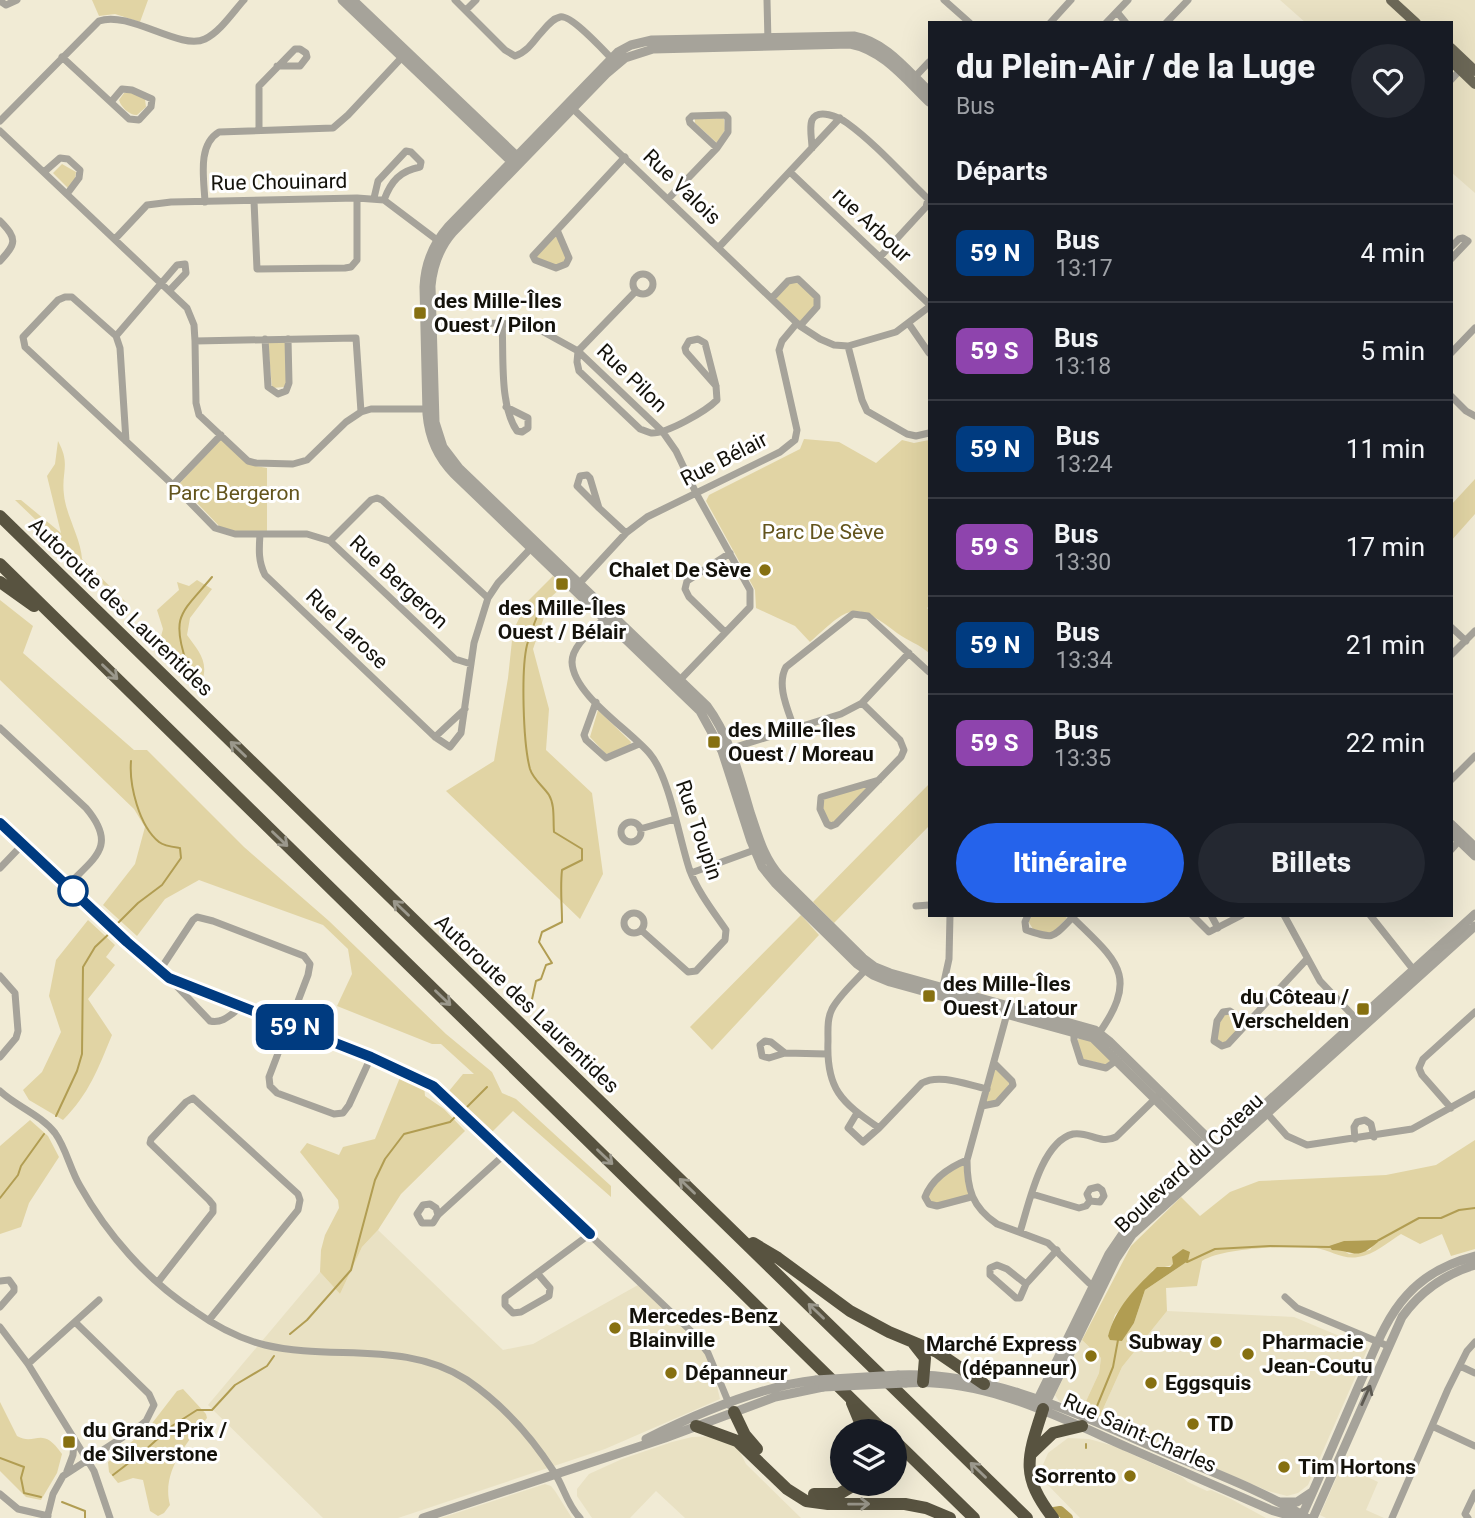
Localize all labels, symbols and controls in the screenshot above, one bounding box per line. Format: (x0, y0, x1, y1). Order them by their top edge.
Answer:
button: heart (1351, 44, 1425, 118)
text: du Plein-Air / de la Luge (956, 47, 1315, 86)
text: Bus (956, 93, 995, 120)
street label: Rue Valois (638, 144, 726, 230)
text: Départs (956, 156, 1048, 186)
street label: Rue Chouinard (211, 169, 347, 195)
street label: rue Arbour (828, 183, 916, 267)
text: Bus (1055, 225, 1100, 255)
text: 4 min (1360, 238, 1425, 268)
text: 59 N (970, 239, 1020, 267)
text: 13:17 (1055, 255, 1113, 282)
place label: des Mille-Îles Ouest / Pilon (434, 289, 562, 337)
marker: des Mille-Îles Ouest / Pilon (412, 305, 428, 321)
text: Bus (1054, 323, 1099, 353)
text: 5 min (1360, 336, 1425, 366)
text: 59 S (970, 337, 1019, 365)
street label: Rue Pilon (592, 339, 672, 417)
text: 13:18 (1054, 353, 1111, 380)
text: Bus (1055, 421, 1100, 451)
street label: Rue Bélair (677, 427, 771, 491)
text: 11 min (1346, 434, 1425, 464)
text: 59 N (970, 435, 1020, 463)
text: 13:24 (1055, 451, 1113, 478)
park label: Parc Bergeron (168, 481, 300, 505)
street label: Autoroute des Laurentides (24, 513, 218, 701)
text: Bus (1054, 519, 1099, 549)
park label: Parc De Sève (762, 520, 884, 544)
street label: Rue Bergeron (345, 530, 453, 634)
text: 17 min (1346, 532, 1425, 562)
text: 59 S (970, 533, 1019, 561)
text: 13:30 (1054, 549, 1111, 576)
place label: Chalet De Sève (609, 558, 751, 582)
marker: Chalet De Sève (757, 562, 773, 578)
marker: des Mille-Îles Ouest / Bélair (554, 576, 570, 592)
street label: Rue Larose (301, 584, 393, 674)
place label: des Mille-Îles Ouest / Bélair (498, 596, 627, 644)
text: Bus (1055, 617, 1100, 647)
text: 21 min (1346, 630, 1425, 660)
text: 59 N (970, 631, 1020, 659)
text: 13:34 (1055, 647, 1113, 674)
one-way arrow (101, 663, 118, 680)
text: Bus (1054, 715, 1099, 745)
place label: des Mille-Îles Ouest / Moreau (728, 718, 874, 766)
text: 22 min (1346, 728, 1425, 758)
text: 59 S (970, 729, 1019, 757)
marker: des Mille-Îles Ouest / Moreau (706, 734, 722, 750)
one-way arrow (230, 740, 247, 757)
text: 13:35 (1054, 745, 1111, 772)
street label: Rue Toupin (671, 777, 727, 883)
button: Itinéraire (956, 823, 1184, 903)
button: Billets (1198, 823, 1425, 903)
one-way arrow (272, 830, 289, 847)
unlabelled marker (58, 876, 88, 906)
one-way arrow (393, 900, 410, 917)
street label: Autoroute des Laurentides (430, 910, 624, 1098)
place label: des Mille-Îles Ouest / Latour (943, 972, 1078, 1020)
place label: du Côteau / Verschelden (1231, 985, 1349, 1033)
marker: des Mille-Îles Ouest / Latour (921, 988, 937, 1004)
one-way arrow (434, 989, 451, 1006)
marker: du Côteau / Verschelden (1355, 1001, 1371, 1017)
line badge: 59 N (246, 1004, 344, 1050)
text: 59 N (270, 1013, 320, 1041)
street label: Boulevard du Coteau (1110, 1088, 1268, 1238)
one-way arrow (597, 1148, 614, 1165)
one-way arrow (678, 1177, 695, 1194)
one-way arrow (808, 1303, 825, 1320)
place label: Mercedes-Benz Blainville (629, 1304, 778, 1352)
marker: Mercedes-Benz Blainville (607, 1320, 623, 1336)
place label: Subway (1128, 1330, 1202, 1354)
place label: Pharmacie Jean-Coutu (1262, 1330, 1373, 1378)
place label: Marché Express (dépanneur) (926, 1332, 1077, 1380)
marker: Subway (1208, 1334, 1224, 1350)
marker: Pharmacie Jean-Coutu (1240, 1346, 1256, 1362)
marker: Marché Express (dépanneur) (1083, 1348, 1099, 1364)
place label: Dépanneur (685, 1361, 788, 1385)
marker: Dépanneur (663, 1365, 679, 1381)
place label: Eggsquis (1165, 1371, 1252, 1395)
marker: Eggsquis (1143, 1375, 1159, 1391)
one-way arrow (1360, 1384, 1373, 1406)
street label: Rue Saint-Charles (1060, 1388, 1220, 1478)
place label: TD (1207, 1412, 1234, 1436)
marker: TD (1185, 1416, 1201, 1432)
place label: du Grand-Prix / de Silverstone (83, 1418, 227, 1466)
map controls (830, 1419, 907, 1496)
button: layers (830, 1419, 907, 1496)
marker: du Grand-Prix / de Silverstone (61, 1434, 77, 1450)
place label: Tim Hortons (1298, 1455, 1416, 1479)
marker: Tim Hortons (1276, 1459, 1292, 1475)
one-way arrow (970, 1462, 987, 1479)
place label: Sorrento (1034, 1464, 1116, 1488)
marker: Sorrento (1122, 1468, 1138, 1484)
one-way arrow (847, 1497, 870, 1511)

